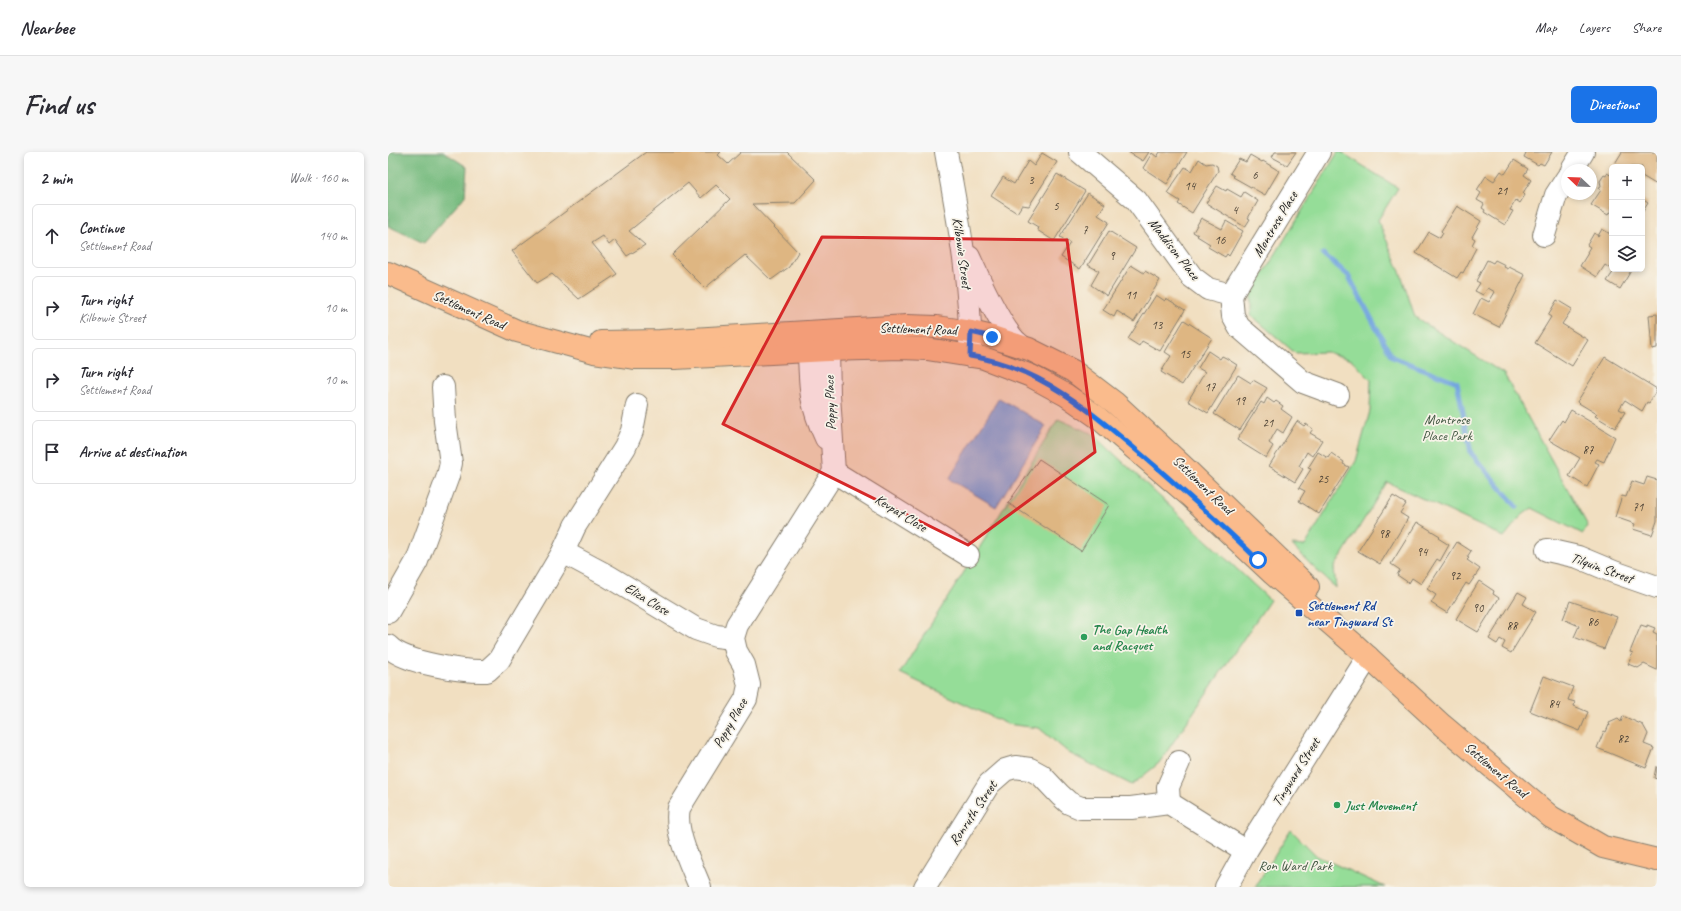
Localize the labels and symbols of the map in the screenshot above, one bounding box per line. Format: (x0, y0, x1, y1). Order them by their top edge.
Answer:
north arrow (1561, 164, 1597, 200)
house number: 6 (1252, 167, 1258, 183)
house number: 3 (1028, 172, 1035, 188)
house number: 14 (1185, 178, 1197, 194)
house number: 21 (1497, 183, 1508, 199)
street label: Montrose Place (1249, 187, 1302, 260)
house number: 5 (1053, 198, 1059, 214)
house number: 4 (1232, 202, 1239, 218)
street label: Maddison Place (1145, 215, 1204, 285)
street label: Kilbowie Street (949, 216, 976, 292)
house number: 7 (1082, 222, 1088, 238)
house number: 16 (1215, 232, 1226, 248)
house number: 9 (1109, 248, 1116, 264)
street label: Settlement Road (430, 286, 510, 335)
house number: 11 (1126, 287, 1137, 303)
house number: 13 (1152, 317, 1164, 333)
street label: Settlement Road (879, 319, 959, 339)
route end (983, 328, 1001, 346)
house number: 15 (1180, 346, 1191, 362)
street label: Poppy Place (821, 374, 839, 430)
house number: 17 (1205, 379, 1216, 395)
house number: 19 (1235, 393, 1247, 409)
park label: Montrose Place Park (1422, 411, 1474, 444)
house number: 21 (1263, 415, 1274, 431)
house number: 87 (1583, 442, 1594, 458)
street label: Settlement Road (1169, 452, 1239, 520)
house number: 25 (1318, 471, 1329, 487)
street label: Kevpat Close (872, 490, 931, 536)
house number: 71 (1633, 499, 1644, 515)
house number: 98 (1379, 526, 1391, 542)
house number: 94 (1417, 544, 1429, 560)
street label: Tilquin Street (1569, 549, 1638, 588)
route start (1249, 551, 1267, 569)
house number: 92 (1450, 568, 1462, 584)
street label: Eliza Close (622, 579, 674, 620)
place label: Settlement Rd near Tingward St (1307, 597, 1394, 630)
house number: 90 (1473, 600, 1485, 616)
marker: Settlement Rd near Tingward St (1294, 608, 1304, 618)
house number: 86 (1588, 614, 1599, 630)
house number: 88 (1507, 618, 1519, 634)
place label: The Gap Health and Racquet (1092, 621, 1168, 654)
marker: The Gap Health and Racquet (1079, 632, 1089, 642)
street label: Poppy Place (709, 694, 752, 751)
house number: 84 (1549, 696, 1561, 712)
house number: 82 (1618, 731, 1630, 747)
street label: Tingward Street (1268, 734, 1324, 809)
street label: Settlement Road (1461, 739, 1533, 803)
street label: Ronruth Street (945, 777, 1001, 848)
place label: Just Movement (1344, 797, 1418, 814)
marker: Just Movement (1332, 800, 1342, 810)
park label: Ron Ward Park (1258, 857, 1333, 874)

